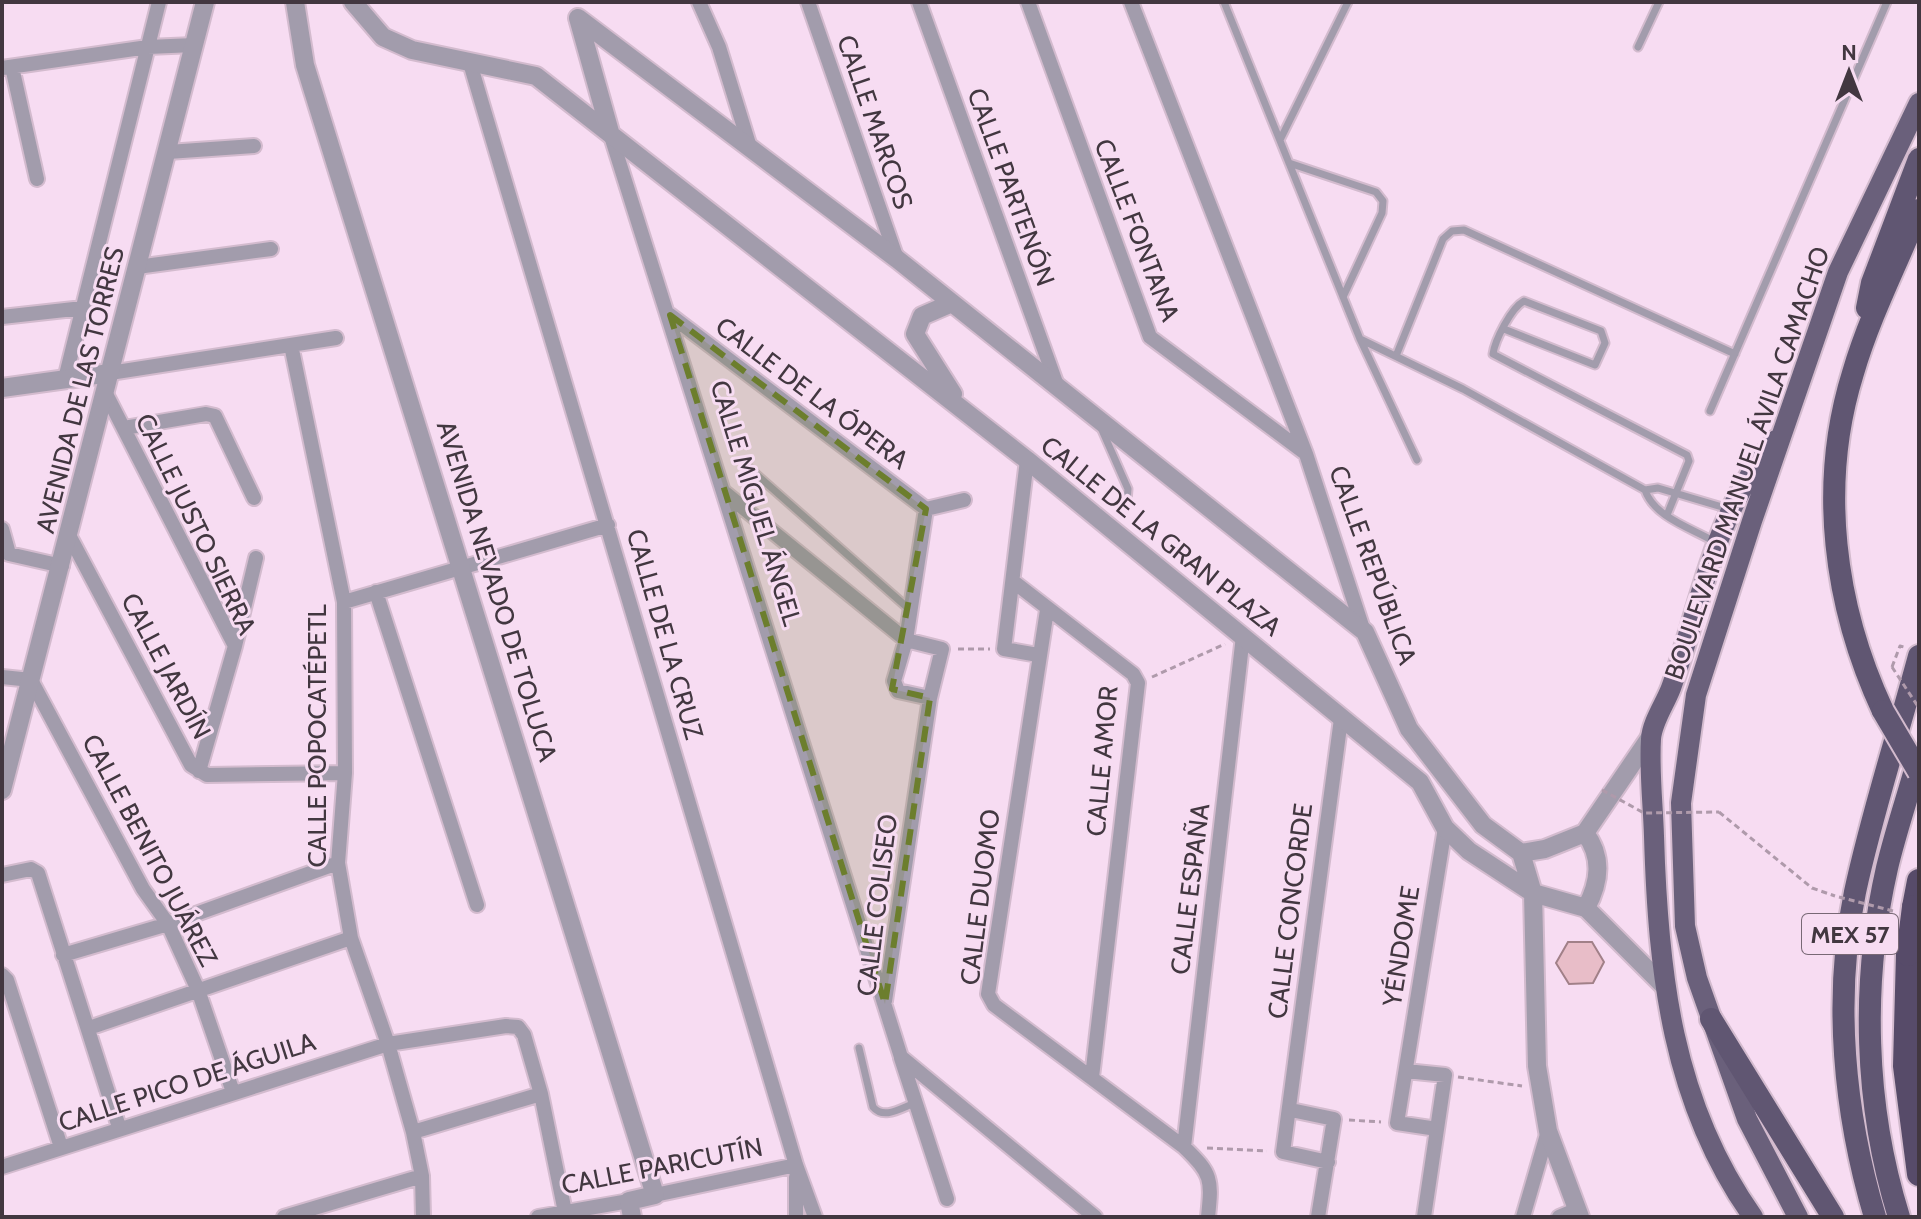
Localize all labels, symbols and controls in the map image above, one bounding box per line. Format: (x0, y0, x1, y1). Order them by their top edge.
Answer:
street label: CALLE MARCOS (830, 31, 920, 213)
north arrow (1809, 32, 1889, 112)
text: N (1841, 39, 1857, 66)
street label: CALLE PARTENÓN (960, 84, 1062, 290)
street label: CALLE FONTANA (1088, 134, 1186, 326)
street label: BOULEVARD MANUEL ÁVILA CAMACHO (1658, 242, 1836, 684)
street label: AVENIDA DE LAS TORRES (29, 244, 131, 536)
street label: CALLE DE LA ÓPERA (709, 310, 915, 476)
street label: CALLE MIGUEL ÁNGEL (703, 377, 809, 629)
street label: CALLE JUSTO SIERRA (129, 408, 263, 640)
street label: AVENIDA NEVADO DE TOLUCA (430, 417, 564, 765)
street label: CALLE DE LA GRAN PLAZA (1034, 429, 1288, 643)
street label: CALLE REPÚBLICA (1322, 461, 1424, 669)
street label: CALLE DE LA CRUZ (620, 525, 710, 743)
street label: CALLE JARDÍN (114, 588, 218, 744)
street label: CALLE POPOCATÉPETL (301, 604, 333, 868)
street label: CALLE AMOR (1079, 684, 1125, 838)
street label: CALLE BENITO JUÁREZ (75, 729, 225, 972)
street label: CALLE CONCORDE (1261, 801, 1319, 1021)
street label: CALLE ESPAÑA (1164, 802, 1216, 976)
street label: CALLE DUOMO (953, 807, 1007, 987)
street label: CALLE COLISEO (850, 812, 904, 998)
street label: YÉNDOME (1376, 883, 1426, 1010)
road number: MEX 57 (1802, 914, 1898, 954)
street label: CALLE PICO DE ÁGUILA (55, 1025, 319, 1139)
street label: CALLE PARICUTÍN (559, 1131, 765, 1201)

